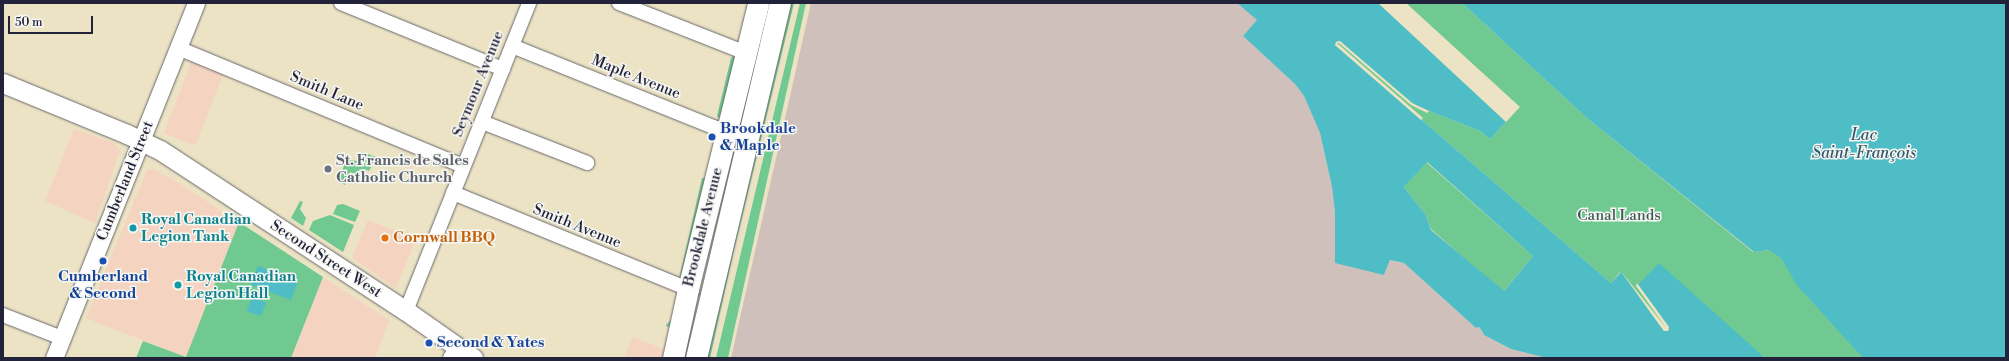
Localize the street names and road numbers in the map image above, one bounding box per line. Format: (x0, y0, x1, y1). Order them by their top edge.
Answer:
street label: Seymour Avenue (449, 28, 507, 140)
street label: Maple Avenue (589, 51, 683, 103)
street label: Smith Lane (288, 67, 366, 115)
street label: Cumberland Street (93, 118, 157, 244)
street label: Brookdale Avenue (679, 166, 727, 288)
street label: Smith Avenue (530, 200, 624, 252)
street label: Second Street West (267, 216, 385, 302)

